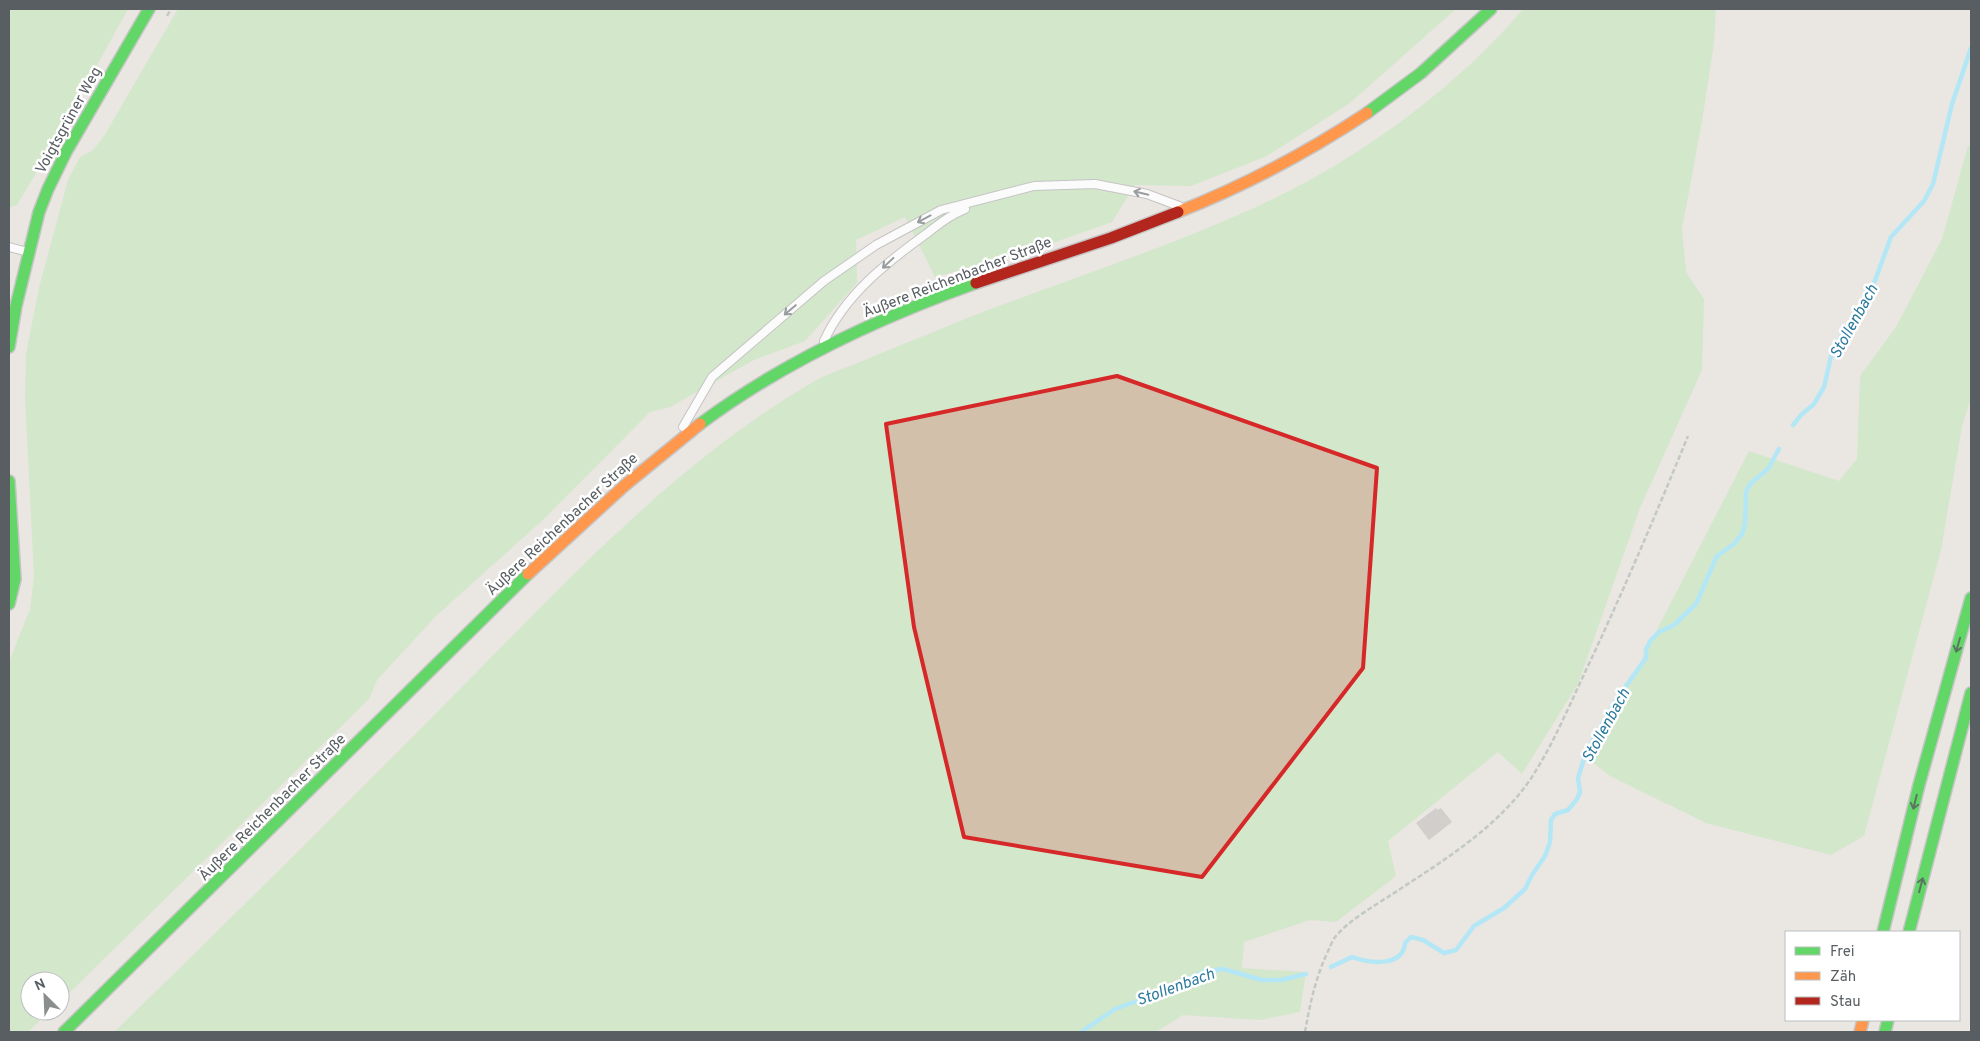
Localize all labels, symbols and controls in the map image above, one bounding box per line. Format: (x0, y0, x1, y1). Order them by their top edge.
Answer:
street label: Voigtsgrüner Weg (32, 64, 107, 177)
one-way arrow (1133, 188, 1149, 197)
one-way arrow (918, 215, 932, 225)
street label: Äußere Reichenbacher Straße (860, 233, 1055, 323)
one-way arrow (881, 257, 894, 269)
water label: Stollenbach (1826, 281, 1883, 363)
one-way arrow (784, 304, 797, 316)
street label: Äußere Reichenbacher Straße (483, 449, 643, 600)
one-way arrow (1952, 637, 1962, 653)
water label: Stollenbach (1578, 685, 1635, 767)
street label: Äußere Reichenbacher Straße (195, 730, 351, 886)
one-way arrow (1910, 793, 1919, 809)
one-way arrow (1917, 878, 1926, 894)
legend (1785, 931, 1960, 1021)
text: Frei (1830, 943, 1855, 962)
water label: Stollenbach (1134, 964, 1218, 1011)
text: Zäh (1830, 968, 1856, 987)
north arrow (20, 971, 70, 1021)
text: N (32, 976, 48, 995)
text: Stau (1830, 993, 1861, 1012)

